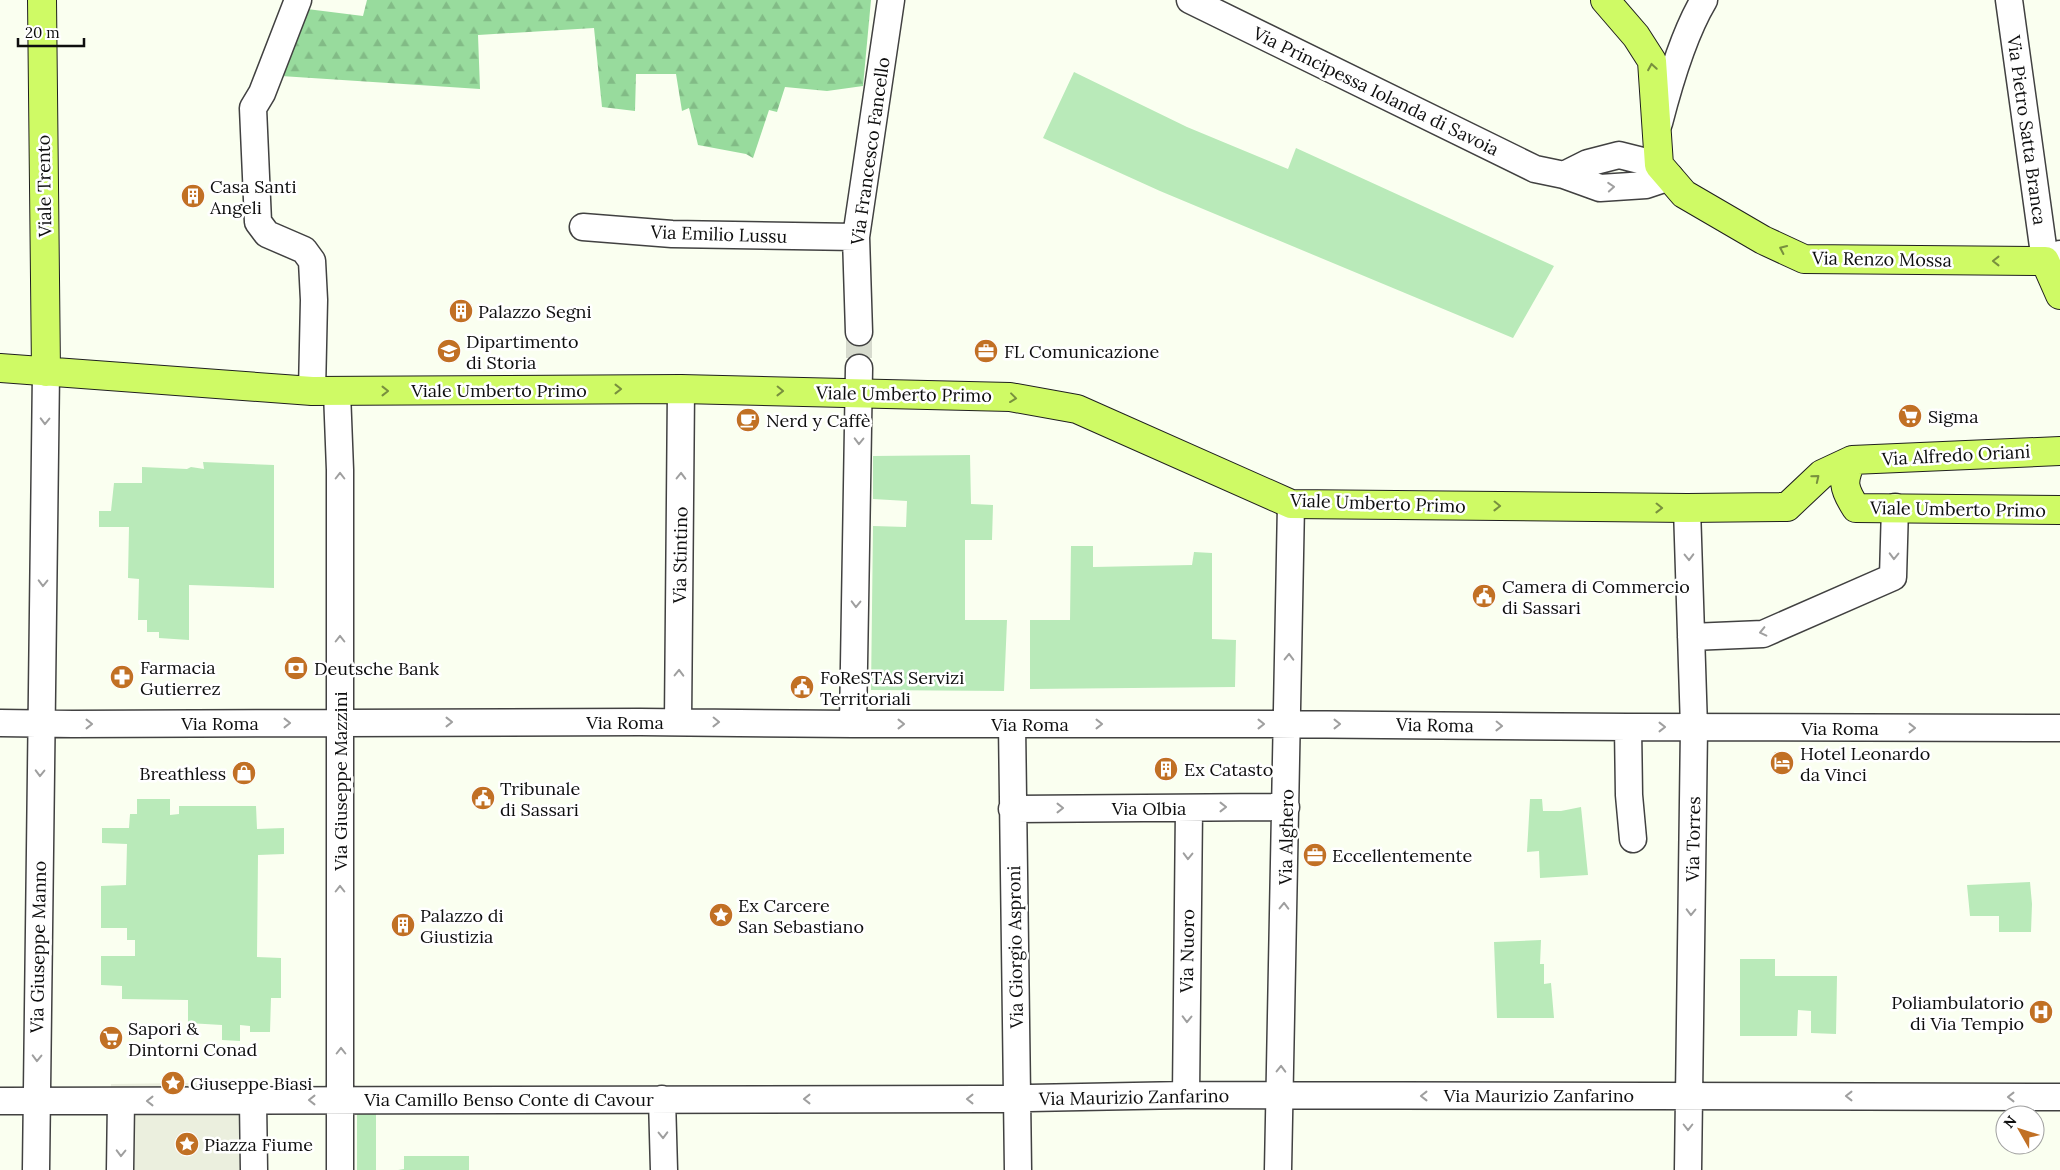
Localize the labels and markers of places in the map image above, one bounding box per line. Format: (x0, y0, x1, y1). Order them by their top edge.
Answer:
place label: Casa Santi Angeli (209, 175, 297, 219)
building icon: Casa Santi Angeli (180, 183, 206, 209)
building icon: Palazzo Segni (448, 298, 474, 324)
place label: Palazzo Segni (478, 300, 592, 323)
place label: Dipartimento di Storia (466, 330, 579, 374)
school or university icon: Dipartimento di Storia (436, 338, 462, 364)
office icon: FL Comunicazione (973, 338, 999, 364)
place label: FL Comunicazione (1004, 340, 1159, 363)
supermarket icon: Sigma (1897, 403, 1923, 429)
place label: Sigma (1928, 405, 1979, 428)
cafe icon: Nerd y Caffè (735, 407, 761, 433)
place label: Nerd y Caffè (766, 409, 871, 432)
place label: Camera di Commercio di Sassari (1502, 575, 1690, 619)
public building icon: Camera di Commercio di Sassari (1471, 583, 1497, 609)
bank icon: Deutsche Bank (283, 655, 309, 681)
place label: Farmacia Gutierrez (140, 656, 221, 700)
place label: Deutsche Bank (314, 657, 439, 680)
pharmacy icon: Farmacia Gutierrez (109, 664, 135, 690)
place label: FoReSTAS Servizi Territoriali (820, 666, 964, 710)
public building icon: FoReSTAS Servizi Territoriali (789, 674, 815, 700)
place label: Hotel Leonardo da Vinci (1800, 742, 1930, 786)
hotel icon: Hotel Leonardo da Vinci (1769, 750, 1795, 776)
building icon: Ex Catasto (1153, 756, 1179, 782)
place label: Ex Catasto (1184, 758, 1273, 781)
shop icon: Breathless (231, 760, 257, 786)
place label: Breathless (139, 762, 226, 785)
place label: Tribunale di Sassari (500, 777, 580, 821)
public building icon: Tribunale di Sassari (470, 785, 496, 811)
office icon: Eccellentemente (1302, 842, 1328, 868)
place label: Eccellentemente (1332, 844, 1473, 867)
place label: Ex Carcere San Sebastiano (738, 894, 864, 938)
place icon: Ex Carcere San Sebastiano (708, 902, 734, 928)
place label: Palazzo di Giustizia (420, 904, 504, 948)
building icon: Palazzo di Giustizia (390, 912, 416, 938)
place label: Poliambulatorio di Via Tempio (1891, 991, 2024, 1035)
hospital icon: Poliambulatorio di Via Tempio (2028, 999, 2054, 1025)
place label: Sapori & Dintorni Conad (128, 1017, 258, 1061)
supermarket icon: Sapori & Dintorni Conad (98, 1025, 124, 1051)
place icon: Giuseppe Biasi (160, 1070, 186, 1096)
place label: Giuseppe Biasi (190, 1072, 312, 1095)
place icon: Piazza Fiume (174, 1131, 200, 1157)
place label: Piazza Fiume (204, 1133, 313, 1156)

